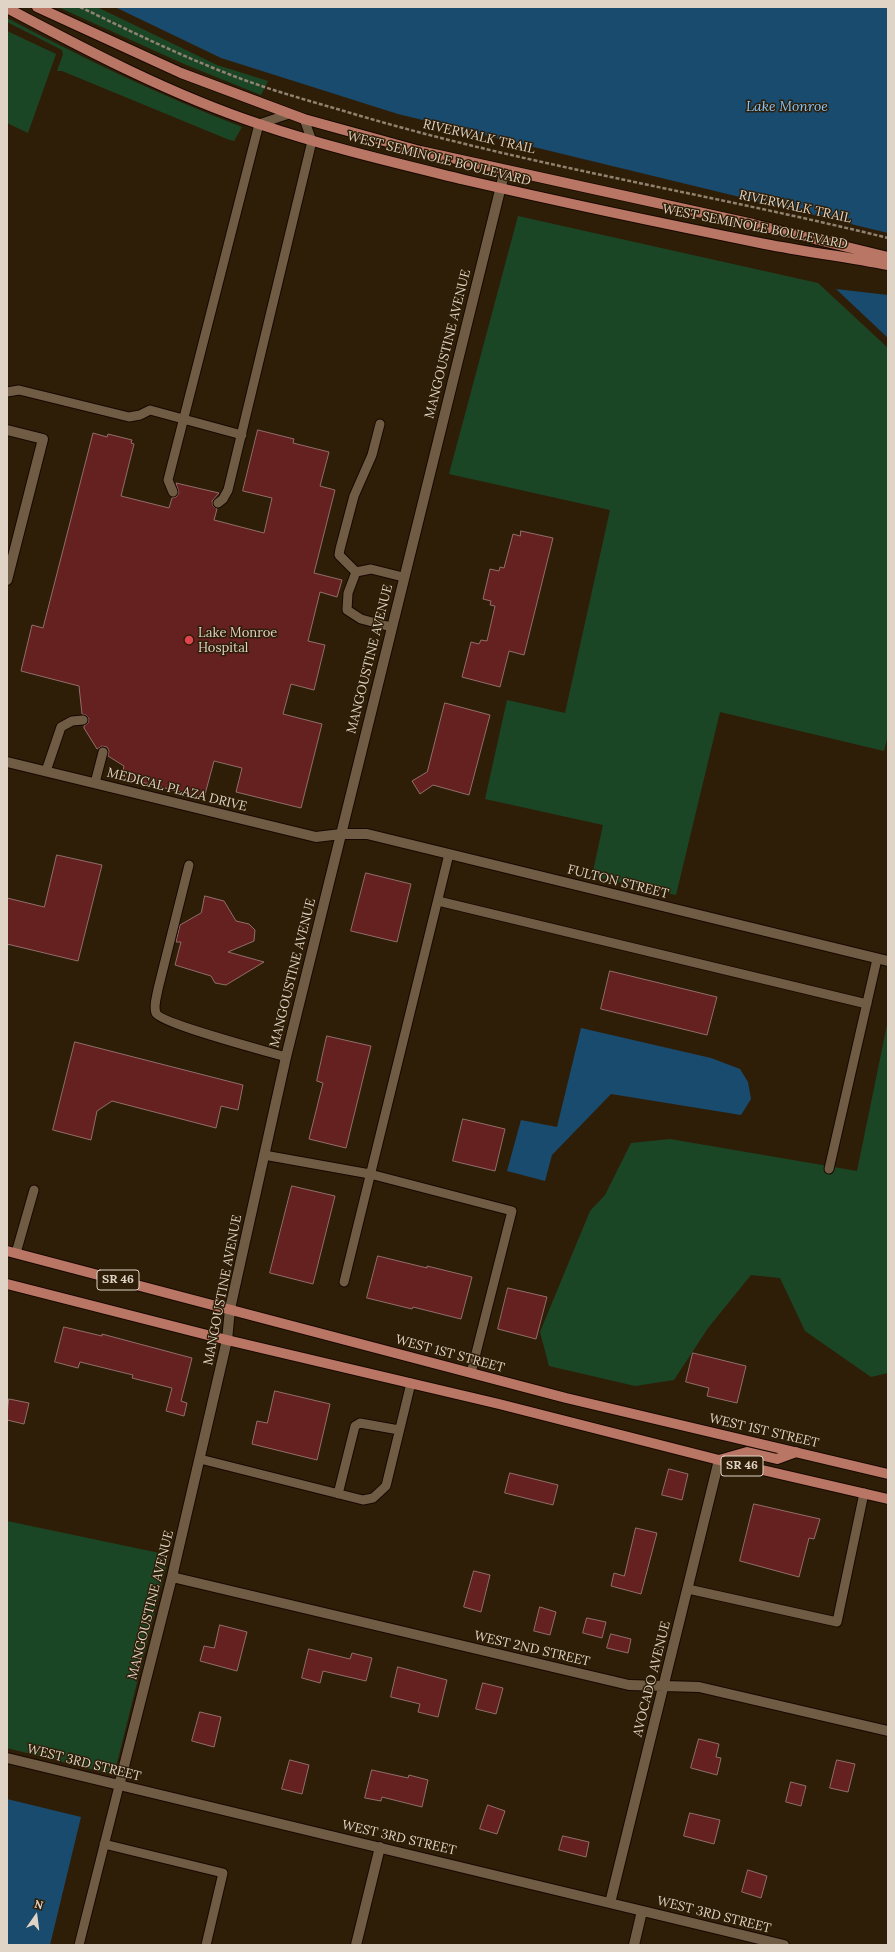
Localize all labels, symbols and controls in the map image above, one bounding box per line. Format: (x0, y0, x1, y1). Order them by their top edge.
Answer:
water label: Lake Monroe (746, 99, 828, 115)
street label: RIVERWALK TRAIL (421, 117, 537, 157)
street label: WEST SEMINOLE BOULEVARD (346, 129, 532, 189)
street label: RIVERWALK TRAIL (737, 187, 853, 227)
street label: WEST SEMINOLE BOULEVARD (661, 201, 849, 253)
street label: MANGOUSTINE AVENUE (422, 268, 474, 420)
street label: MANGOUSTINE AVENUE (344, 583, 396, 735)
place label: Lake Monroe Hospital (198, 625, 277, 656)
marker: Lake Monroe Hospital (183, 634, 195, 646)
street label: MEDICAL PLAZA DRIVE (105, 765, 249, 815)
street label: FULTON STREET (566, 862, 670, 902)
street label: MANGOUSTINE AVENUE (267, 897, 319, 1049)
street label: MANGOUSTINE AVENUE (201, 1213, 245, 1367)
road number: SR 46 (97, 1270, 139, 1290)
street label: WEST 1ST STREET (394, 1332, 506, 1376)
street label: WEST 1ST STREET (708, 1411, 820, 1451)
road number: SR 46 (721, 1456, 763, 1476)
street label: MANGOUSTINE AVENUE (125, 1529, 177, 1681)
street label: AVOCADO AVENUE (630, 1620, 674, 1738)
street label: WEST 2ND STREET (473, 1628, 591, 1670)
street label: WEST 3RD STREET (25, 1741, 143, 1785)
street label: WEST 3RD STREET (340, 1817, 458, 1859)
street label: WEST 3RD STREET (655, 1893, 773, 1937)
north arrow (16, 1896, 56, 1936)
text: N (33, 1897, 45, 1912)

